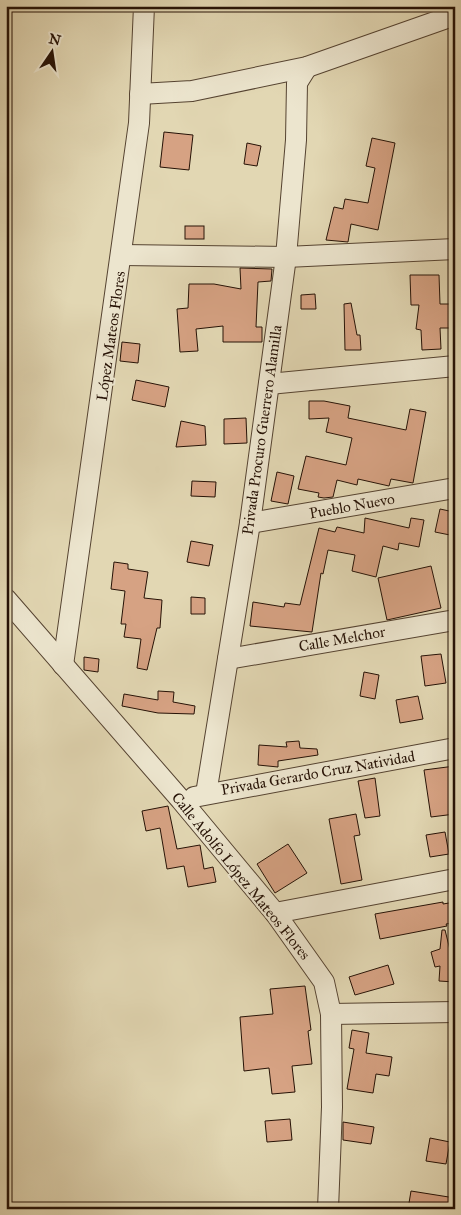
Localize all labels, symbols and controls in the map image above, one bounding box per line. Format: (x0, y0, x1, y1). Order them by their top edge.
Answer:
north arrow (28, 28, 78, 78)
text: N (47, 30, 63, 49)
street label: López Mateos Flores (93, 270, 129, 402)
street label: Privada Procuro Guerrero Alamilla (238, 323, 286, 536)
street label: Pueblo Nuevo (308, 490, 396, 522)
street label: Calle Melchor (297, 622, 387, 655)
street label: Privada Gerardo Cruz Natividad (220, 747, 417, 799)
street label: Calle Adolfo López Mateos Flores (168, 789, 314, 963)

